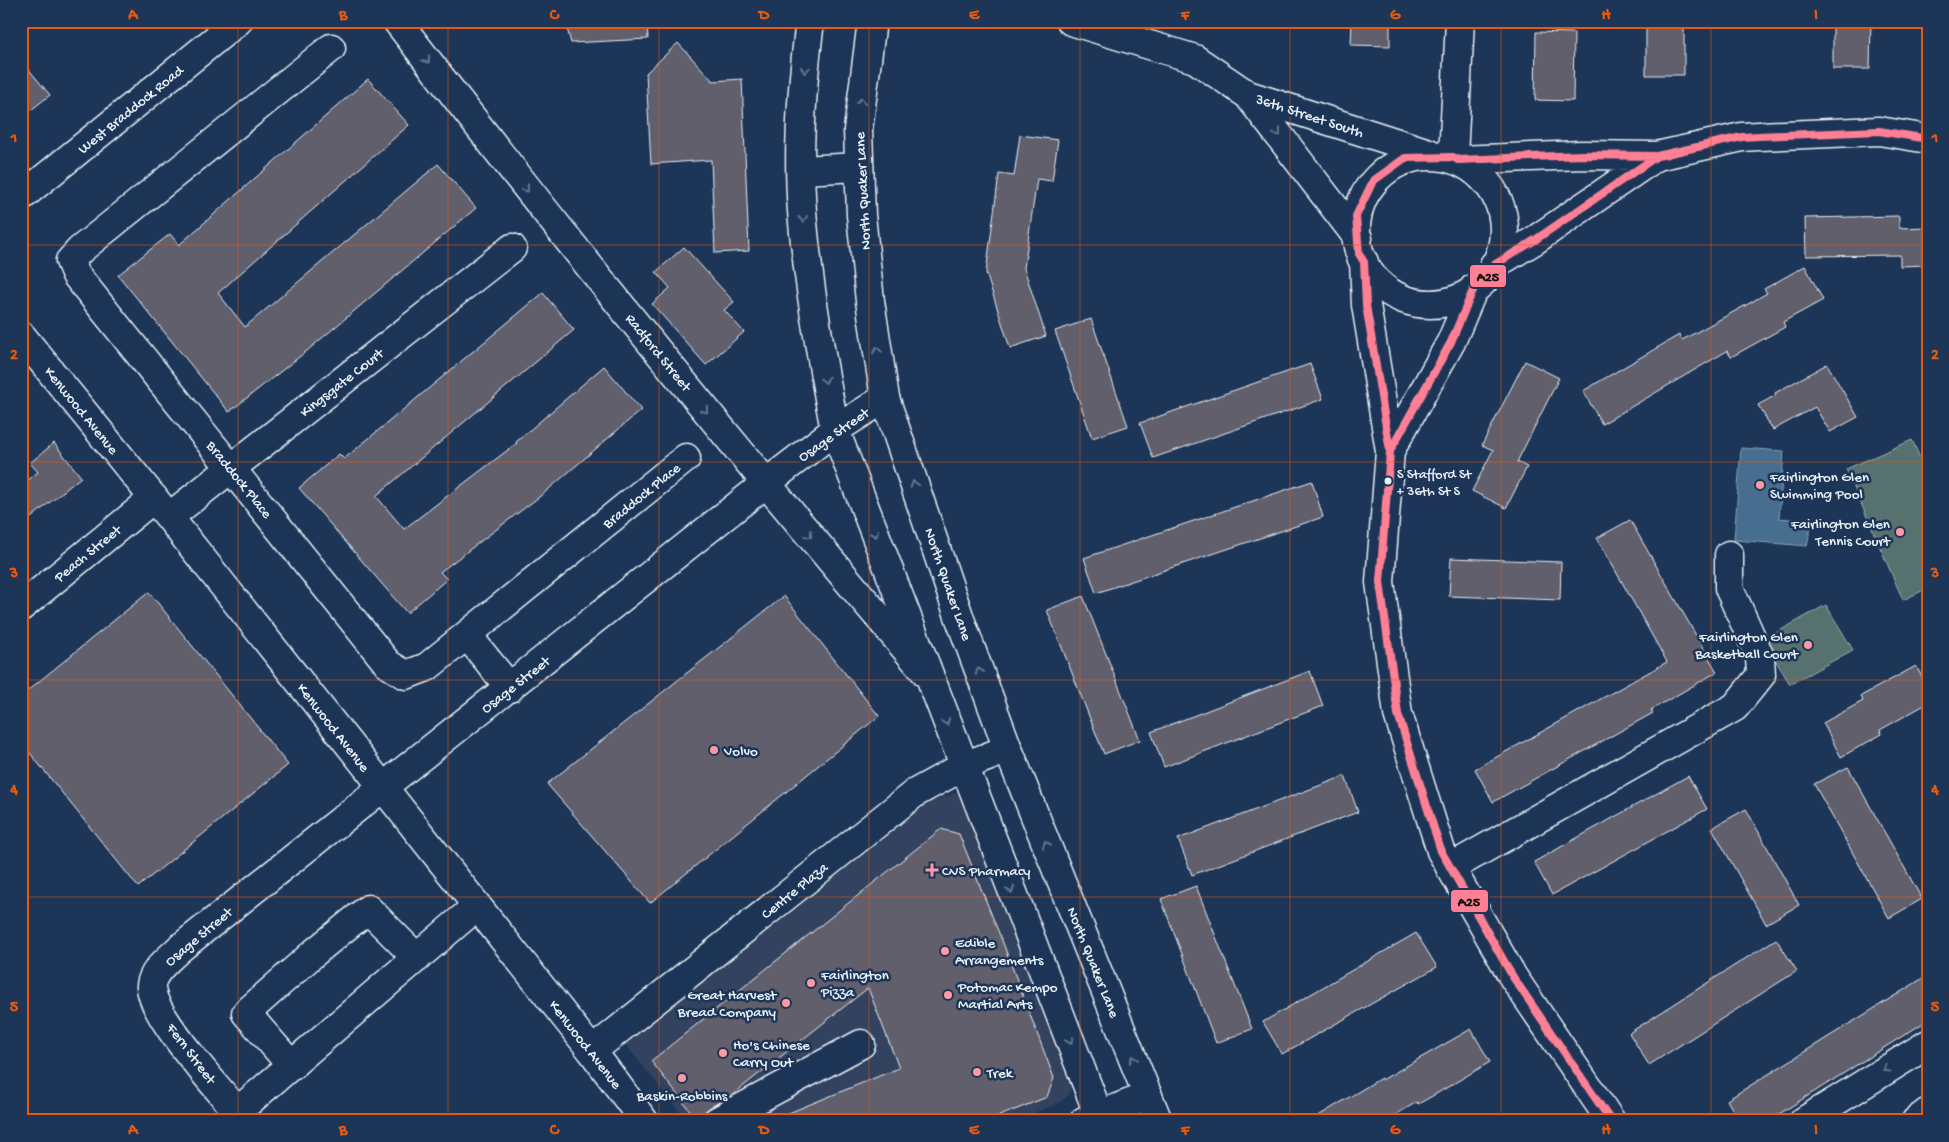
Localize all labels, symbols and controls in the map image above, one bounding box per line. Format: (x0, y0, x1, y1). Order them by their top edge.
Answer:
text: A (127, 7, 139, 26)
text: B (338, 7, 348, 26)
text: C (549, 7, 560, 26)
text: D (757, 7, 770, 26)
text: E (969, 7, 980, 26)
text: F (1180, 7, 1191, 26)
text: G (1390, 7, 1401, 26)
text: H (1601, 7, 1611, 26)
text: I (1814, 7, 1818, 26)
one-way arrow (421, 54, 430, 64)
street label: West Braddock Road (75, 62, 189, 159)
one-way arrow (800, 66, 811, 74)
street label: 36th Street South (1252, 91, 1366, 143)
one-way arrow (856, 97, 866, 105)
one-way arrow (1273, 127, 1281, 136)
text: 1 (10, 130, 17, 149)
text: 1 (1931, 130, 1938, 149)
street label: North Quaker Lane (852, 131, 876, 250)
one-way arrow (520, 183, 528, 192)
one-way arrow (797, 215, 808, 223)
line badge: A25 (1469, 264, 1507, 288)
text: A25 (1476, 270, 1500, 287)
street label: Radford Street (621, 311, 696, 397)
street label: Kingsgate Court (297, 344, 389, 422)
one-way arrow (873, 345, 883, 354)
text: 2 (10, 347, 18, 366)
text: 2 (1931, 347, 1939, 366)
street label: Kenwood Avenue (40, 364, 122, 459)
one-way arrow (819, 376, 830, 385)
street label: Osage Street (795, 403, 875, 467)
one-way arrow (700, 404, 708, 413)
street label: Braddock Place (201, 437, 275, 523)
street label: Braddock Place (599, 460, 685, 534)
place label: S Stafford St + 36th St S (1397, 467, 1473, 501)
place label: Fairlington Glen Swimming Pool (1769, 469, 1869, 504)
marker: S Stafford St + 36th St S (1383, 476, 1393, 486)
marker: Fairlington Glen Swimming Pool (1754, 479, 1766, 491)
one-way arrow (910, 481, 920, 489)
place label: Fairlington Glen Tennis Court (1790, 516, 1892, 551)
street label: Peach Street (50, 521, 127, 588)
street label: North Quaker Lane (919, 526, 975, 644)
marker: Fairlington Glen Tennis Court (1894, 526, 1906, 538)
one-way arrow (869, 529, 879, 538)
one-way arrow (803, 530, 812, 539)
text: 3 (9, 565, 18, 584)
text: 3 (1930, 565, 1939, 584)
place label: Fairlington Glen Basketball Court (1694, 629, 1800, 664)
marker: Fairlington Glen Basketball Court (1802, 639, 1814, 651)
street label: Osage Street (478, 652, 556, 718)
one-way arrow (975, 667, 985, 676)
street label: Kenwood Avenue (292, 680, 373, 776)
one-way arrow (941, 717, 951, 725)
place label: Volvo (723, 743, 758, 761)
marker: Volvo (708, 744, 720, 756)
text: 4 (9, 782, 18, 801)
text: 4 (1930, 782, 1939, 801)
one-way arrow (1042, 840, 1052, 849)
street label: Centre Plaza (758, 859, 833, 924)
place label: CVS Pharmacy (942, 863, 1031, 881)
marker: CVS Pharmacy (926, 864, 938, 876)
one-way arrow (1005, 885, 1015, 893)
line badge: A25 (1450, 889, 1489, 913)
text: A25 (1457, 895, 1481, 912)
street label: Osage Street (162, 903, 238, 971)
street label: North Quaker Lane (1062, 905, 1123, 1021)
place label: Edible Arrangements (955, 935, 1044, 970)
marker: Edible Arrangements (939, 945, 951, 957)
place label: Fairlington Pizza (820, 967, 889, 1002)
marker: Fairlington Pizza (805, 977, 817, 989)
place label: Potomac Kempo Martial Arts (957, 979, 1058, 1014)
place label: Great Harvest Bread Company (677, 987, 778, 1022)
marker: Potomac Kempo Martial Arts (942, 989, 954, 1001)
street label: Kenwood Avenue (544, 997, 625, 1093)
marker: Great Harvest Bread Company (780, 997, 792, 1009)
text: 5 (10, 999, 19, 1018)
text: 5 (1931, 999, 1940, 1018)
street label: Fern Street (161, 1019, 220, 1090)
one-way arrow (1064, 1036, 1074, 1045)
place label: Ho's Chinese Carry Out (733, 1037, 810, 1072)
marker: Ho's Chinese Carry Out (717, 1047, 729, 1059)
one-way arrow (1129, 1055, 1139, 1064)
one-way arrow (1883, 1063, 1892, 1073)
place label: Trek (986, 1065, 1014, 1083)
marker: Trek (971, 1066, 983, 1078)
marker: Baskin-Robbins (676, 1072, 688, 1084)
place label: Baskin-Robbins (636, 1088, 728, 1106)
text: A (127, 1122, 139, 1141)
text: B (338, 1122, 348, 1141)
text: C (549, 1122, 560, 1141)
text: D (757, 1122, 770, 1141)
text: E (969, 1122, 980, 1141)
text: F (1180, 1122, 1191, 1141)
text: G (1390, 1122, 1401, 1141)
text: H (1601, 1122, 1611, 1141)
text: I (1814, 1122, 1818, 1141)

